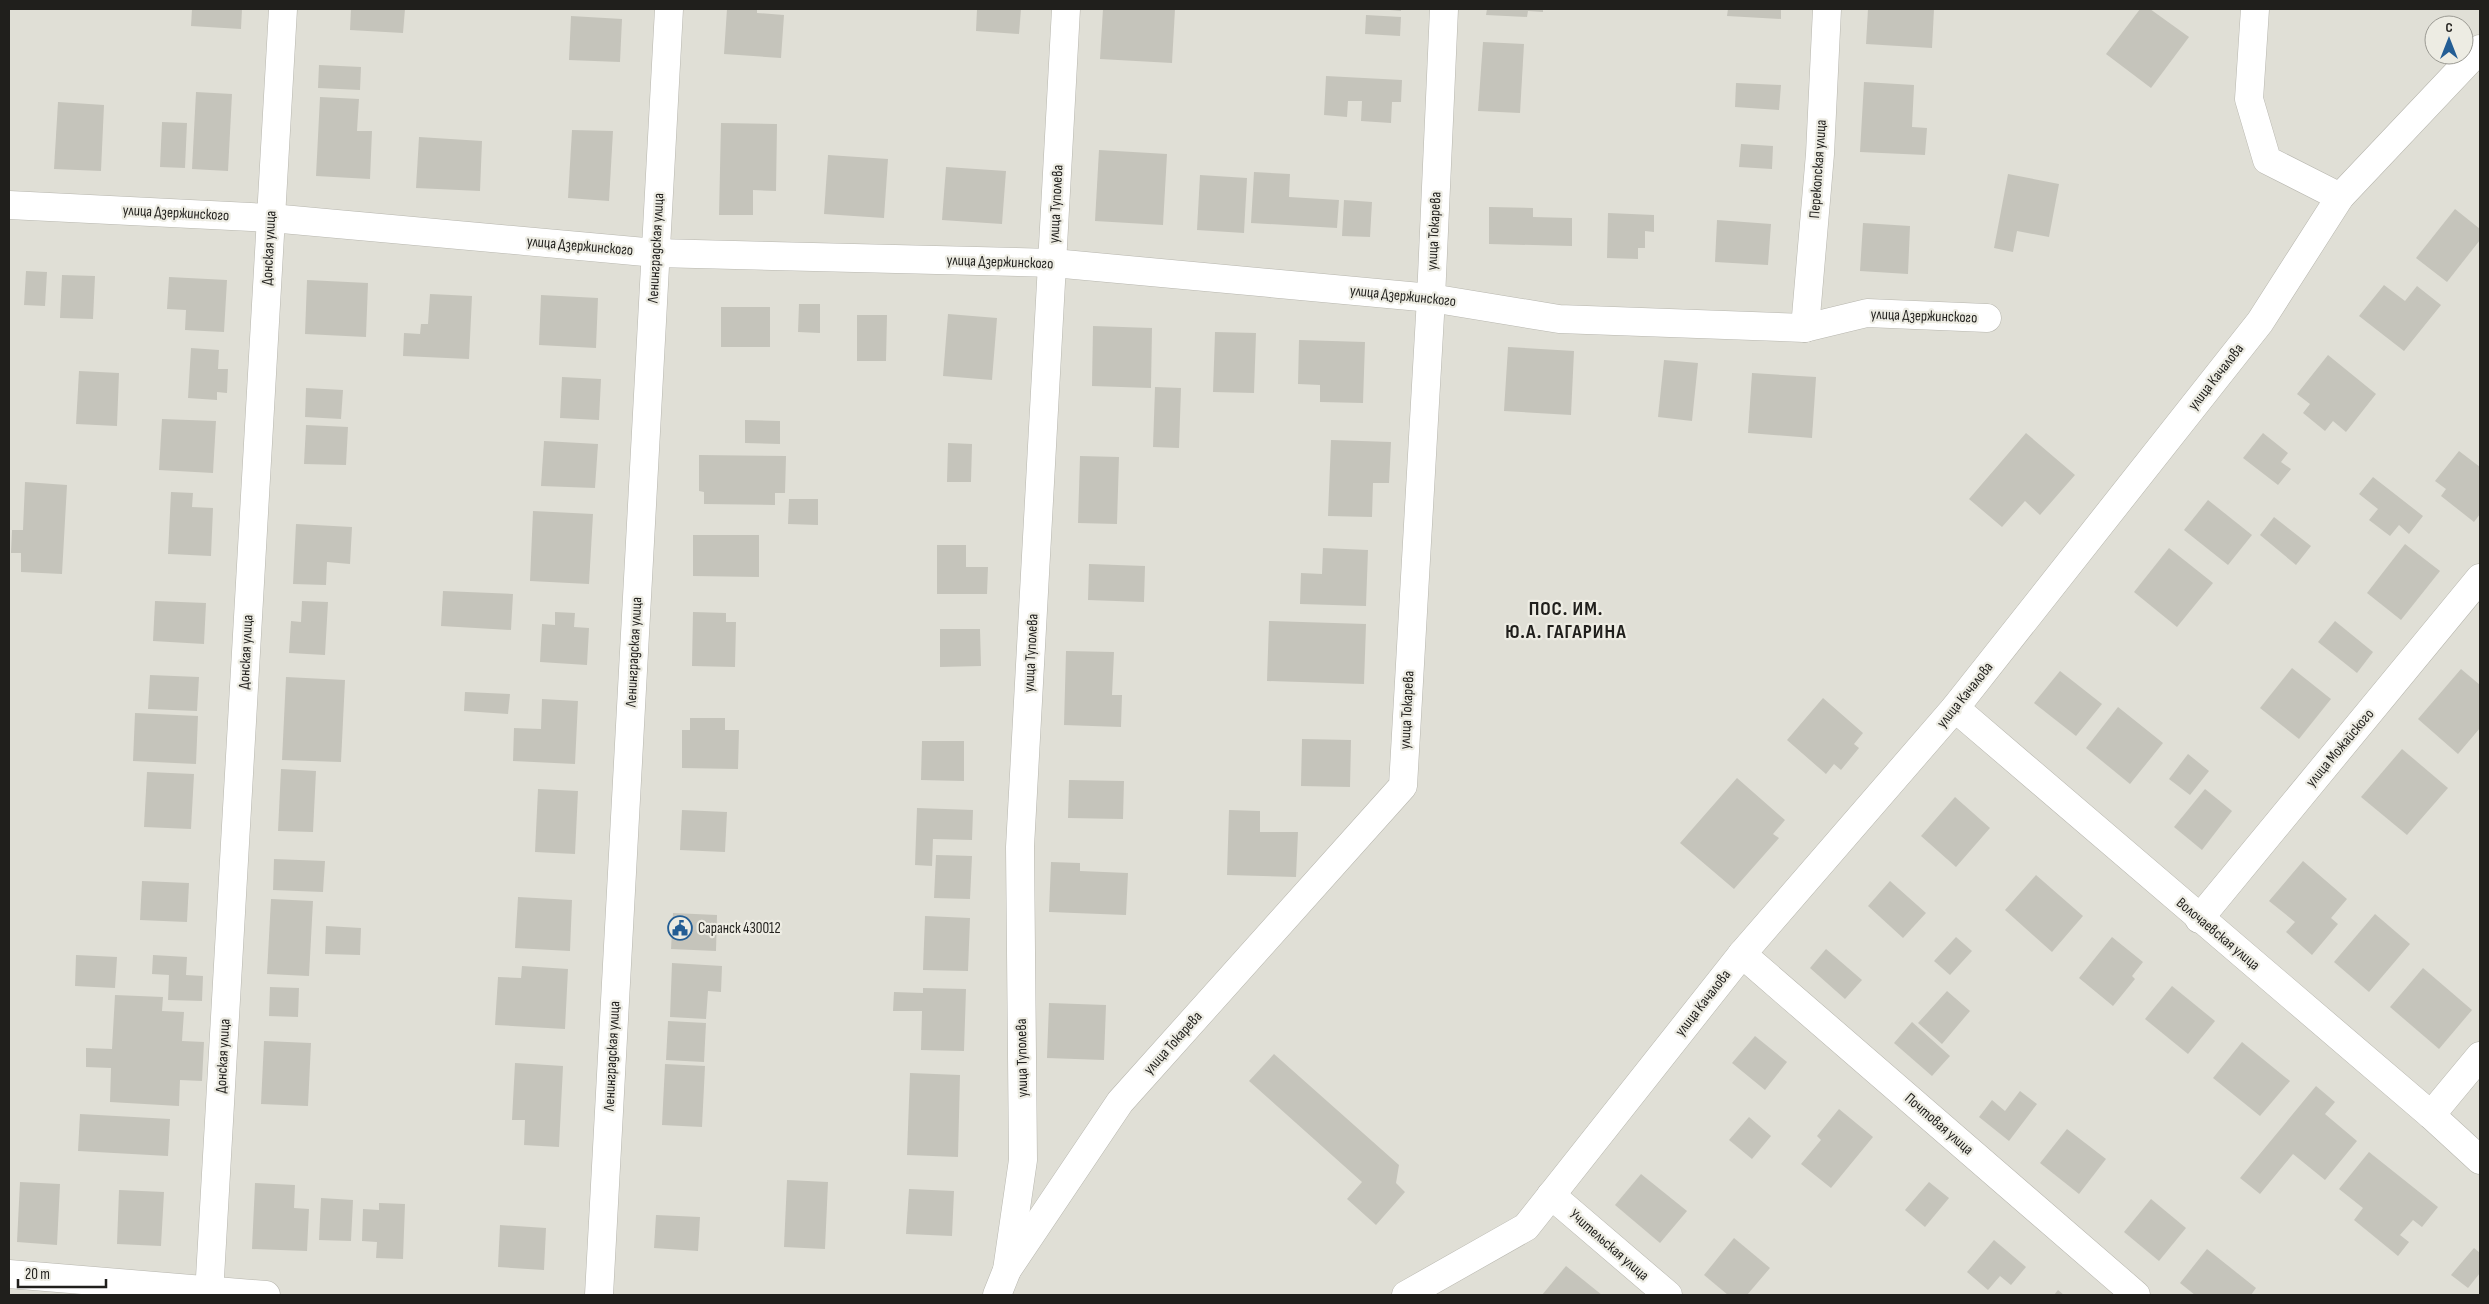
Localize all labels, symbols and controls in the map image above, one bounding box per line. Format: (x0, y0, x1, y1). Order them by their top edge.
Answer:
north arrow (2424, 15, 2474, 65)
text: С (2445, 19, 2453, 36)
street label: Перекопская улица (1805, 119, 1831, 219)
street label: улица Туполева (1044, 164, 1068, 244)
street label: улица Токарева (1422, 191, 1446, 271)
street label: Ленинградская улица (644, 192, 668, 304)
street label: улица Дзержинского (122, 201, 230, 225)
street label: Донская улица (258, 210, 280, 286)
street label: улица Дзержинского (526, 232, 634, 260)
street label: улица Дзержинского (946, 251, 1054, 273)
street label: улица Дзержинского (1349, 281, 1457, 311)
street label: улица Дзержинского (1870, 305, 1978, 327)
street label: улица Качалова (2184, 340, 2248, 414)
street label: Ленинградская улица (622, 596, 646, 708)
district label: ПОС. ИМ. Ю.А. ГАГАРИНА (1505, 597, 1627, 644)
street label: улица Туполева (1019, 613, 1043, 693)
street label: Донская улица (235, 614, 257, 690)
street label: улица Качалова (1933, 658, 1998, 732)
street label: улица Токарева (1395, 670, 1419, 750)
street label: улица Можайского (2302, 705, 2378, 791)
street label: Волочаевская улица (2172, 893, 2264, 975)
public building icon: Саранск 430012 (667, 915, 693, 941)
place label: Саранск 430012 (698, 919, 781, 938)
street label: улица Качалова (1671, 966, 1735, 1040)
street label: Ленинградская улица (600, 1000, 624, 1112)
street label: улица Токарева (1140, 1007, 1207, 1079)
street label: Донская улица (212, 1018, 234, 1094)
street label: улица Туполева (1012, 1018, 1032, 1098)
street label: Почтовая улица (1901, 1089, 1978, 1159)
street label: Учительская улица (1565, 1205, 1653, 1285)
scale bar (18, 1256, 105, 1288)
text: 20 m (25, 1265, 50, 1284)

